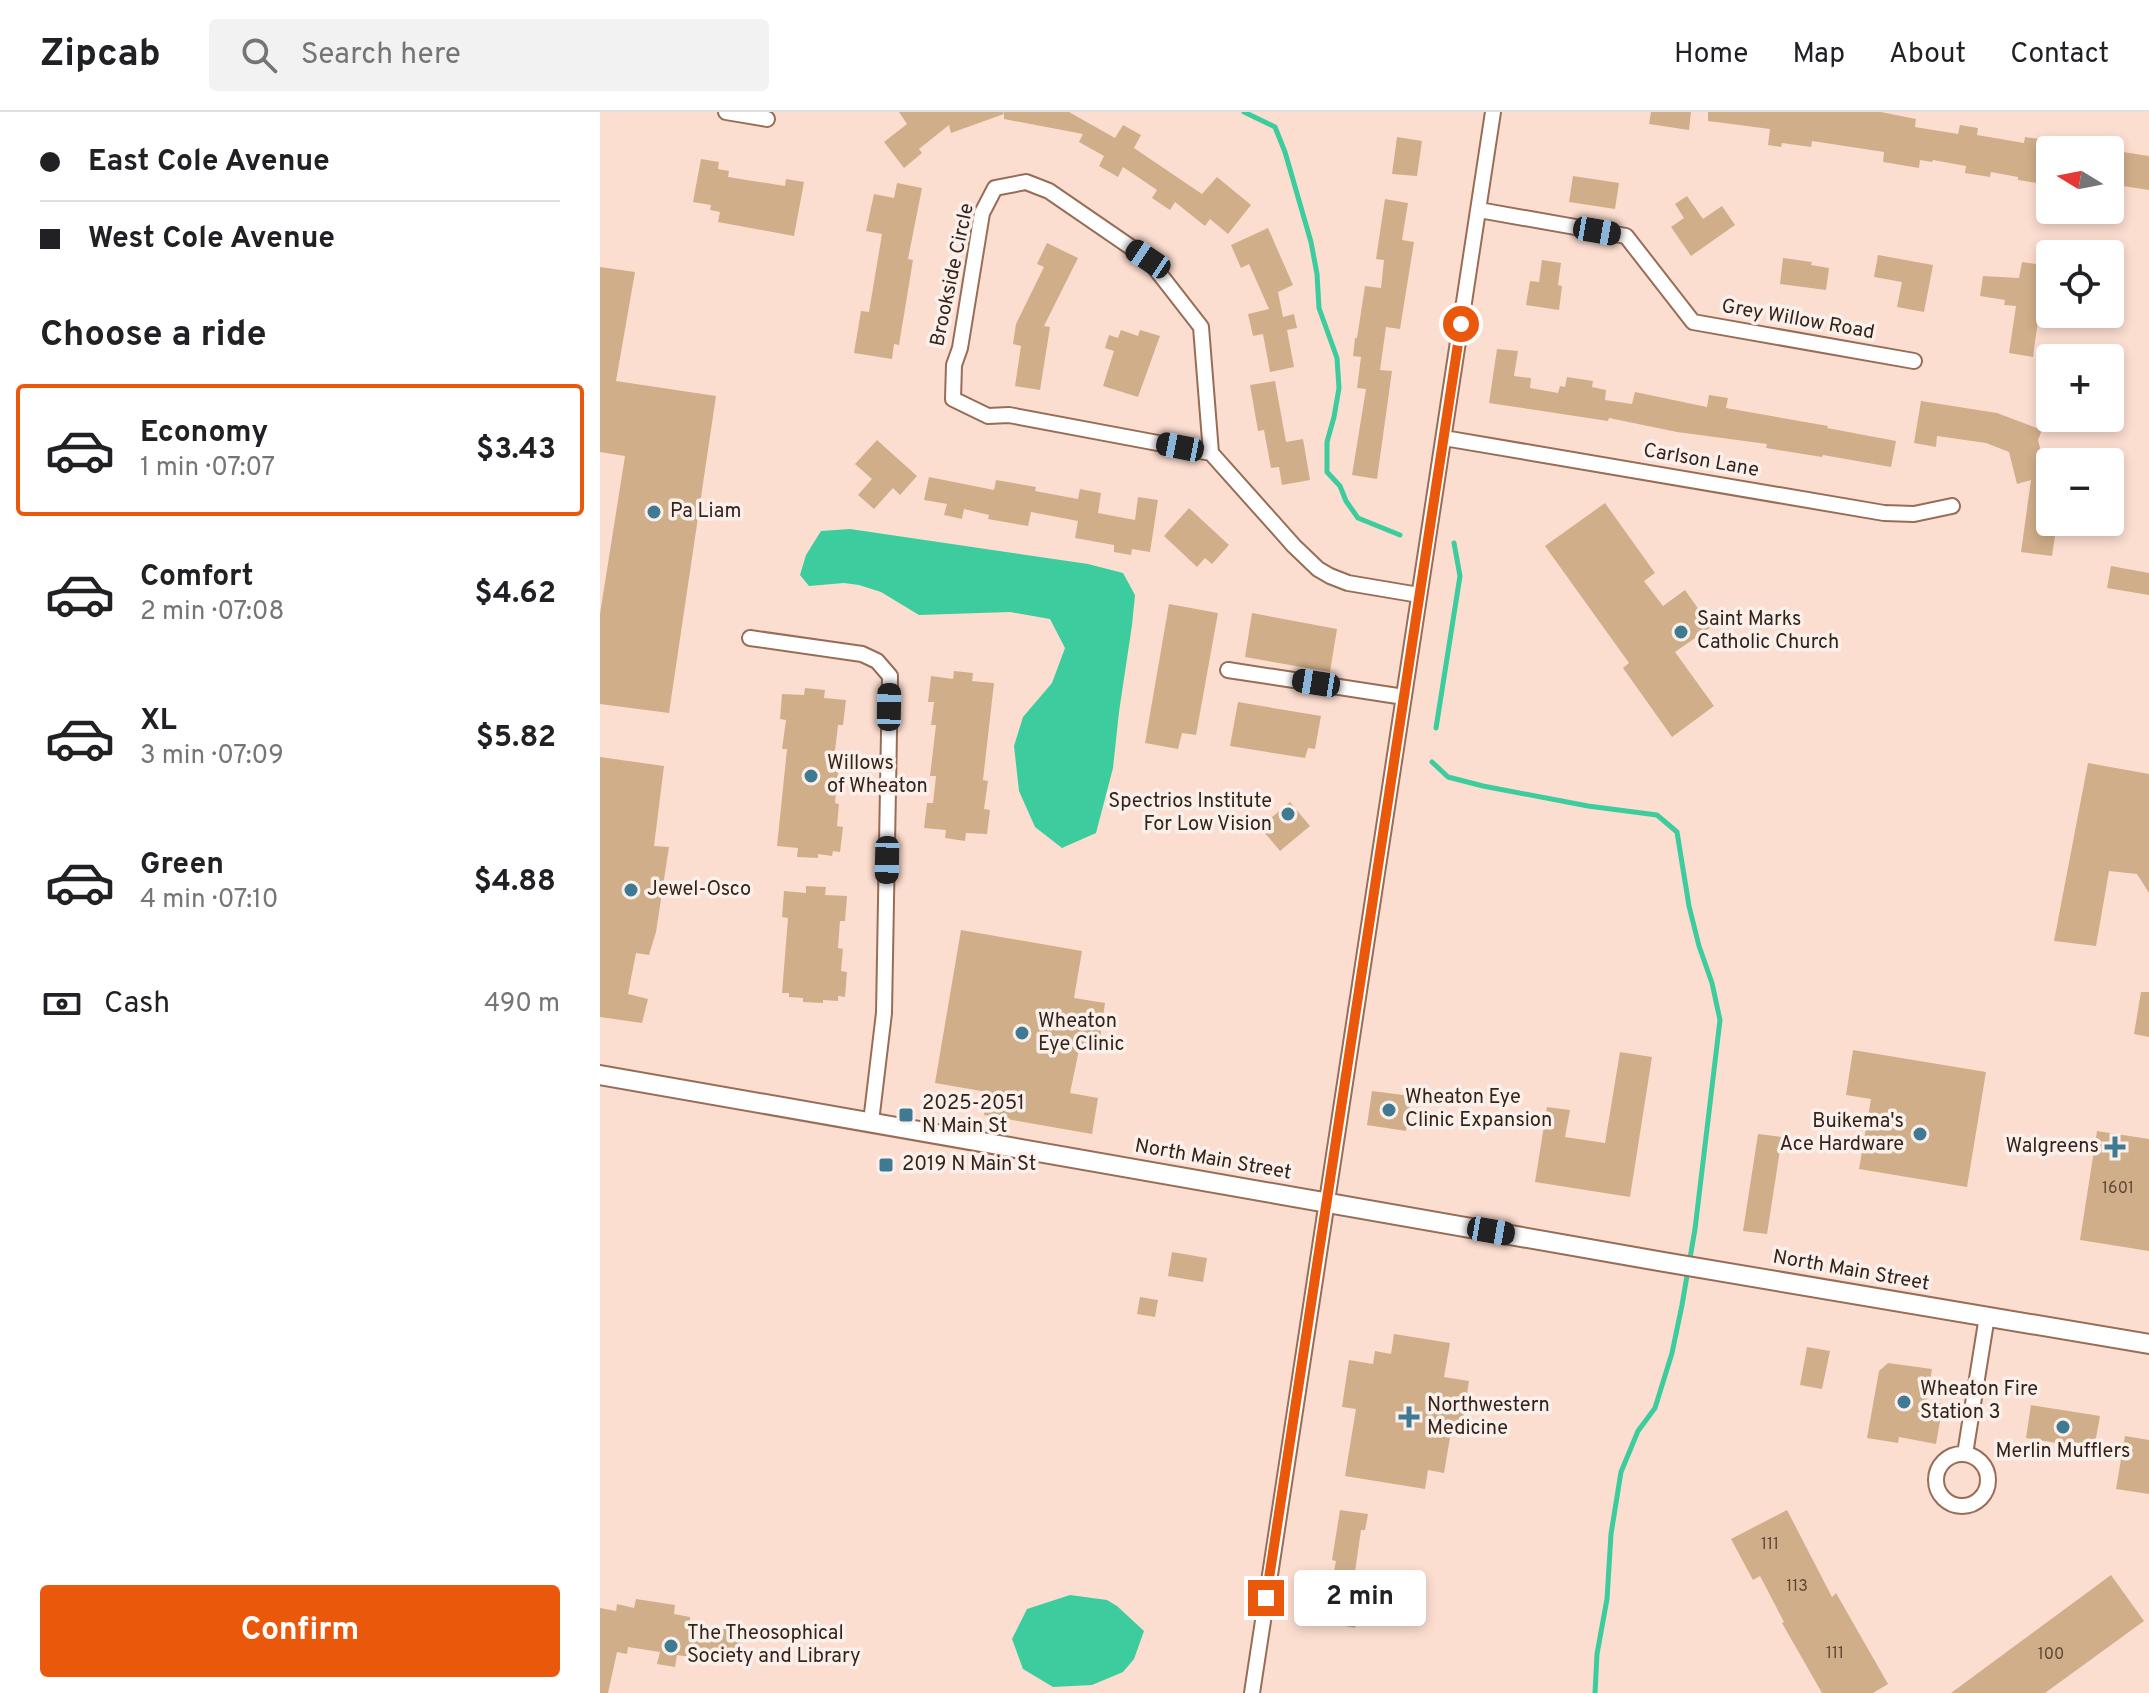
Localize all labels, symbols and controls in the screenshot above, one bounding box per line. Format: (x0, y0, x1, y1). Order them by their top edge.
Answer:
search box (209, 19, 769, 91)
text: Zipcab (40, 31, 161, 80)
icon: search (237, 33, 281, 77)
text: Search here (301, 37, 461, 74)
text: Home (1674, 37, 1748, 73)
text: Map (1792, 37, 1845, 73)
text: About (1889, 37, 1966, 73)
text: Contact (2010, 37, 2109, 73)
north arrow (2036, 136, 2124, 224)
map controls (2036, 136, 2124, 536)
text: East Cole Avenue (88, 144, 330, 181)
street label: Brookside Circle (925, 201, 981, 349)
car (1571, 215, 1623, 247)
text: West Cole Avenue (88, 221, 335, 258)
car (1121, 236, 1175, 282)
button: locate (2036, 240, 2124, 328)
street label: Grey Willow Road (1719, 294, 1877, 346)
route start (1443, 306, 1479, 342)
text: Choose a ride (40, 313, 266, 359)
button: + (2036, 344, 2124, 432)
icon: car (44, 414, 116, 486)
text: Economy (140, 415, 268, 452)
car (1154, 431, 1206, 463)
text: $3.43 (476, 432, 556, 469)
street label: Carlson Lane (1641, 438, 1761, 484)
button: − (2036, 448, 2124, 536)
text: 1 min · 07:07 (140, 452, 275, 485)
place label: Pa Liam (670, 499, 741, 525)
marker: Pa Liam (645, 503, 663, 521)
icon: car (44, 558, 116, 630)
text: Comfort (140, 559, 253, 596)
text: $4.62 (475, 576, 556, 613)
text: 2 min · 07:08 (140, 596, 284, 629)
place label: Saint Marks Catholic Church (1697, 607, 1839, 656)
marker: Saint Marks Catholic Church (1672, 623, 1690, 641)
car (1290, 667, 1342, 699)
car (877, 683, 901, 731)
icon: car (44, 702, 116, 774)
text: XL (140, 703, 177, 740)
text: $5.82 (476, 720, 556, 757)
text: 3 min · 07:09 (140, 740, 284, 773)
place label: Willows of Wheaton (827, 751, 928, 800)
marker: Willows of Wheaton (802, 767, 820, 785)
place label: Spectrios Institute For Low Vision (1108, 789, 1272, 838)
marker: Spectrios Institute For Low Vision (1279, 805, 1297, 823)
car (875, 836, 899, 884)
icon: car (44, 846, 116, 918)
text: Green (140, 847, 224, 884)
text: $4.88 (474, 864, 556, 901)
place label: Jewel-Osco (647, 877, 751, 903)
marker: Jewel-Osco (622, 881, 640, 899)
text: 4 min · 07:10 (140, 884, 278, 917)
icon: cash (40, 982, 84, 1026)
text: Cash (104, 986, 170, 1023)
text: 490 m (484, 988, 560, 1021)
place label: Wheaton Eye Clinic (1038, 1009, 1124, 1058)
marker: Wheaton Eye Clinic (1013, 1024, 1031, 1042)
place label: Wheaton Eye Clinic Expansion (1405, 1085, 1552, 1134)
place label: 2025-2051 N Main St (922, 1091, 1025, 1140)
marker: Wheaton Eye Clinic Expansion (1380, 1101, 1398, 1119)
marker: 2025-2051 N Main St (897, 1106, 915, 1124)
place label: Buikema's Ace Hardware (1779, 1109, 1904, 1158)
marker: Buikema's Ace Hardware (1911, 1125, 1929, 1143)
street label: North Main Street (1133, 1133, 1293, 1187)
place label: Walgreens (2006, 1134, 2099, 1160)
marker: Walgreens (2106, 1138, 2124, 1156)
place label: 2019 N Main St (902, 1152, 1036, 1178)
marker: 2019 N Main St (877, 1156, 895, 1174)
house number: 1601 (2102, 1179, 2134, 1199)
car (1465, 1215, 1517, 1247)
street label: North Main Street (1771, 1244, 1931, 1298)
place label: Wheaton Fire Station 3 (1920, 1377, 2038, 1426)
place label: Northwestern Medicine (1427, 1393, 1550, 1442)
marker: Wheaton Fire Station 3 (1895, 1393, 1913, 1411)
marker: Northwestern Medicine (1398, 1406, 1420, 1428)
marker: Merlin Mufflers (2054, 1418, 2072, 1436)
place label: Merlin Mufflers (1995, 1439, 2131, 1465)
house number: 111 (1761, 1535, 1779, 1555)
callout: 2 min (1294, 1570, 1426, 1626)
house number: 113 (1786, 1577, 1808, 1597)
route end (1248, 1580, 1284, 1616)
text: 2 min (1326, 1581, 1394, 1614)
button: Confirm (40, 1585, 560, 1677)
place label: The Theosophical Society and Library (687, 1621, 861, 1670)
marker: The Theosophical Society and Library (662, 1637, 680, 1655)
house number: 111 (1826, 1644, 1844, 1664)
house number: 100 (2038, 1645, 2064, 1665)

